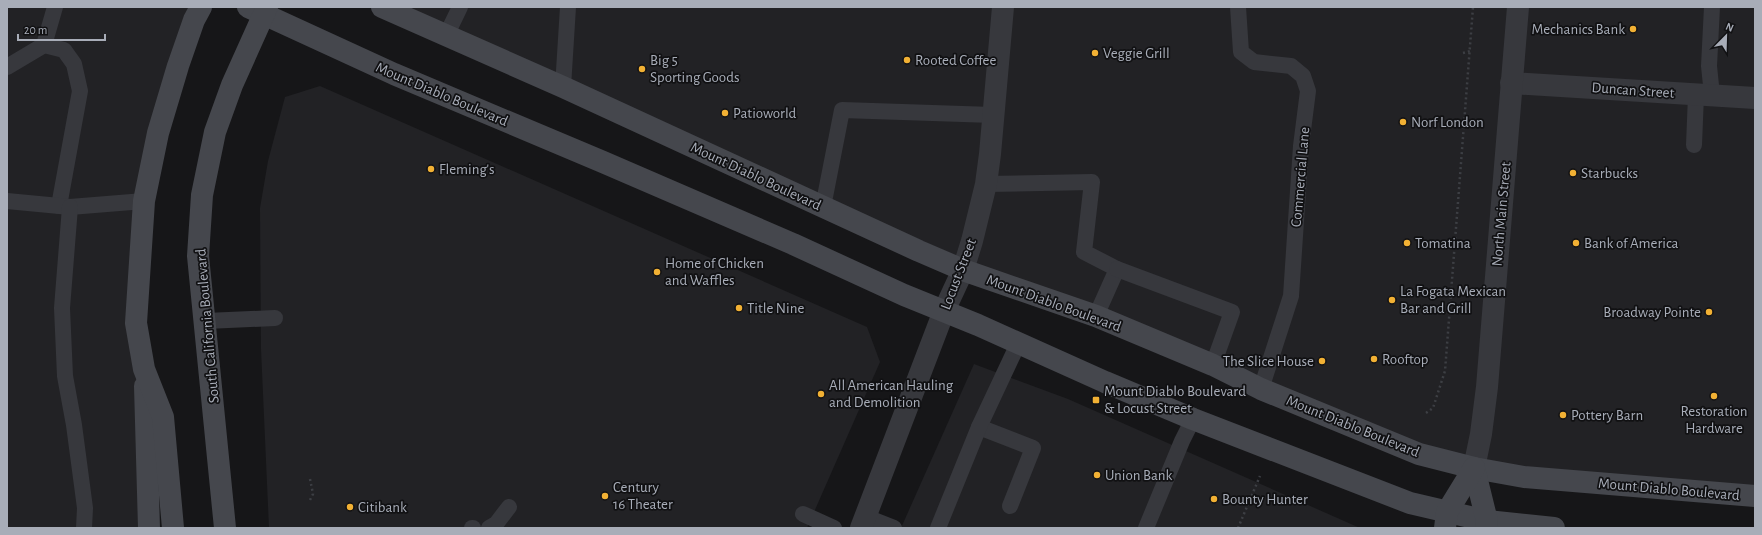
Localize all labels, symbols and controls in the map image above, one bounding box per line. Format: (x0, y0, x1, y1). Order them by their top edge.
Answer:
scale bar (18, 16, 105, 42)
north arrow (1706, 16, 1746, 56)
text: N (1724, 21, 1735, 34)
place label: Mechanics Bank (1532, 22, 1625, 37)
text: 20 m (24, 24, 47, 36)
marker: Mechanics Bank (1628, 24, 1638, 34)
place label: Veggie Grill (1103, 46, 1170, 61)
marker: Veggie Grill (1090, 48, 1100, 58)
place label: Big 5 Sporting Goods (650, 53, 739, 85)
place label: Rooted Coffee (915, 53, 997, 68)
marker: Rooted Coffee (902, 55, 912, 65)
street label: Mount Diablo Boulevard (374, 60, 510, 129)
marker: Big 5 Sporting Goods (637, 64, 647, 74)
street label: Duncan Street (1591, 80, 1675, 101)
place label: Patioworld (733, 106, 797, 121)
marker: Patioworld (720, 108, 730, 118)
place label: Norf London (1411, 115, 1484, 130)
marker: Norf London (1398, 117, 1408, 127)
street label: Commercial Lane (1289, 126, 1312, 228)
street label: Mount Diablo Boulevard (688, 140, 823, 213)
street label: North Main Street (1489, 161, 1514, 267)
place label: Fleming's (439, 162, 495, 177)
marker: Fleming's (426, 164, 436, 174)
place label: Starbucks (1581, 166, 1638, 181)
marker: Starbucks (1568, 168, 1578, 178)
street label: Locust Street (938, 236, 979, 312)
place label: Tomatina (1415, 236, 1471, 251)
place label: Bank of America (1584, 236, 1679, 251)
marker: Tomatina (1402, 238, 1412, 248)
marker: Bank of America (1571, 238, 1581, 248)
street label: South California Boulevard (193, 248, 222, 404)
place label: Home of Chicken and Waffles (665, 256, 764, 288)
marker: Home of Chicken and Waffles (652, 267, 662, 277)
street label: Mount Diablo Boulevard (985, 272, 1123, 335)
place label: La Fogata Mexican Bar and Grill (1400, 284, 1506, 316)
marker: La Fogata Mexican Bar and Grill (1387, 295, 1397, 305)
place label: Title Nine (747, 301, 804, 316)
marker: Title Nine (734, 303, 744, 313)
place label: Broadway Pointe (1603, 305, 1701, 320)
marker: Broadway Pointe (1704, 307, 1714, 317)
place label: Rooftop (1382, 352, 1428, 367)
place label: The Slice House (1223, 354, 1314, 369)
marker: Rooftop (1369, 354, 1379, 364)
marker: The Slice House (1317, 356, 1327, 366)
place label: All American Hauling and Demolition (829, 378, 954, 410)
place label: Mount Diablo Boulevard & Locust Street (1104, 384, 1246, 416)
marker: All American Hauling and Demolition (816, 389, 826, 399)
marker: Restoration Hardware (1709, 391, 1719, 401)
street label: Mount Diablo Boulevard (1284, 393, 1422, 460)
marker: Mount Diablo Boulevard & Locust Street (1091, 395, 1101, 405)
place label: Restoration Hardware (1680, 404, 1748, 436)
place label: Pottery Barn (1571, 408, 1643, 423)
marker: Pottery Barn (1558, 410, 1568, 420)
place label: Union Bank (1105, 468, 1172, 483)
marker: Union Bank (1092, 470, 1102, 480)
street label: Mount Diablo Boulevard (1598, 476, 1741, 503)
place label: Century 16 Theater (613, 480, 673, 512)
marker: Century 16 Theater (600, 491, 610, 501)
place label: Bounty Hunter (1222, 492, 1308, 507)
marker: Bounty Hunter (1209, 494, 1219, 504)
place label: Citibank (358, 500, 407, 515)
marker: Citibank (345, 502, 355, 512)

